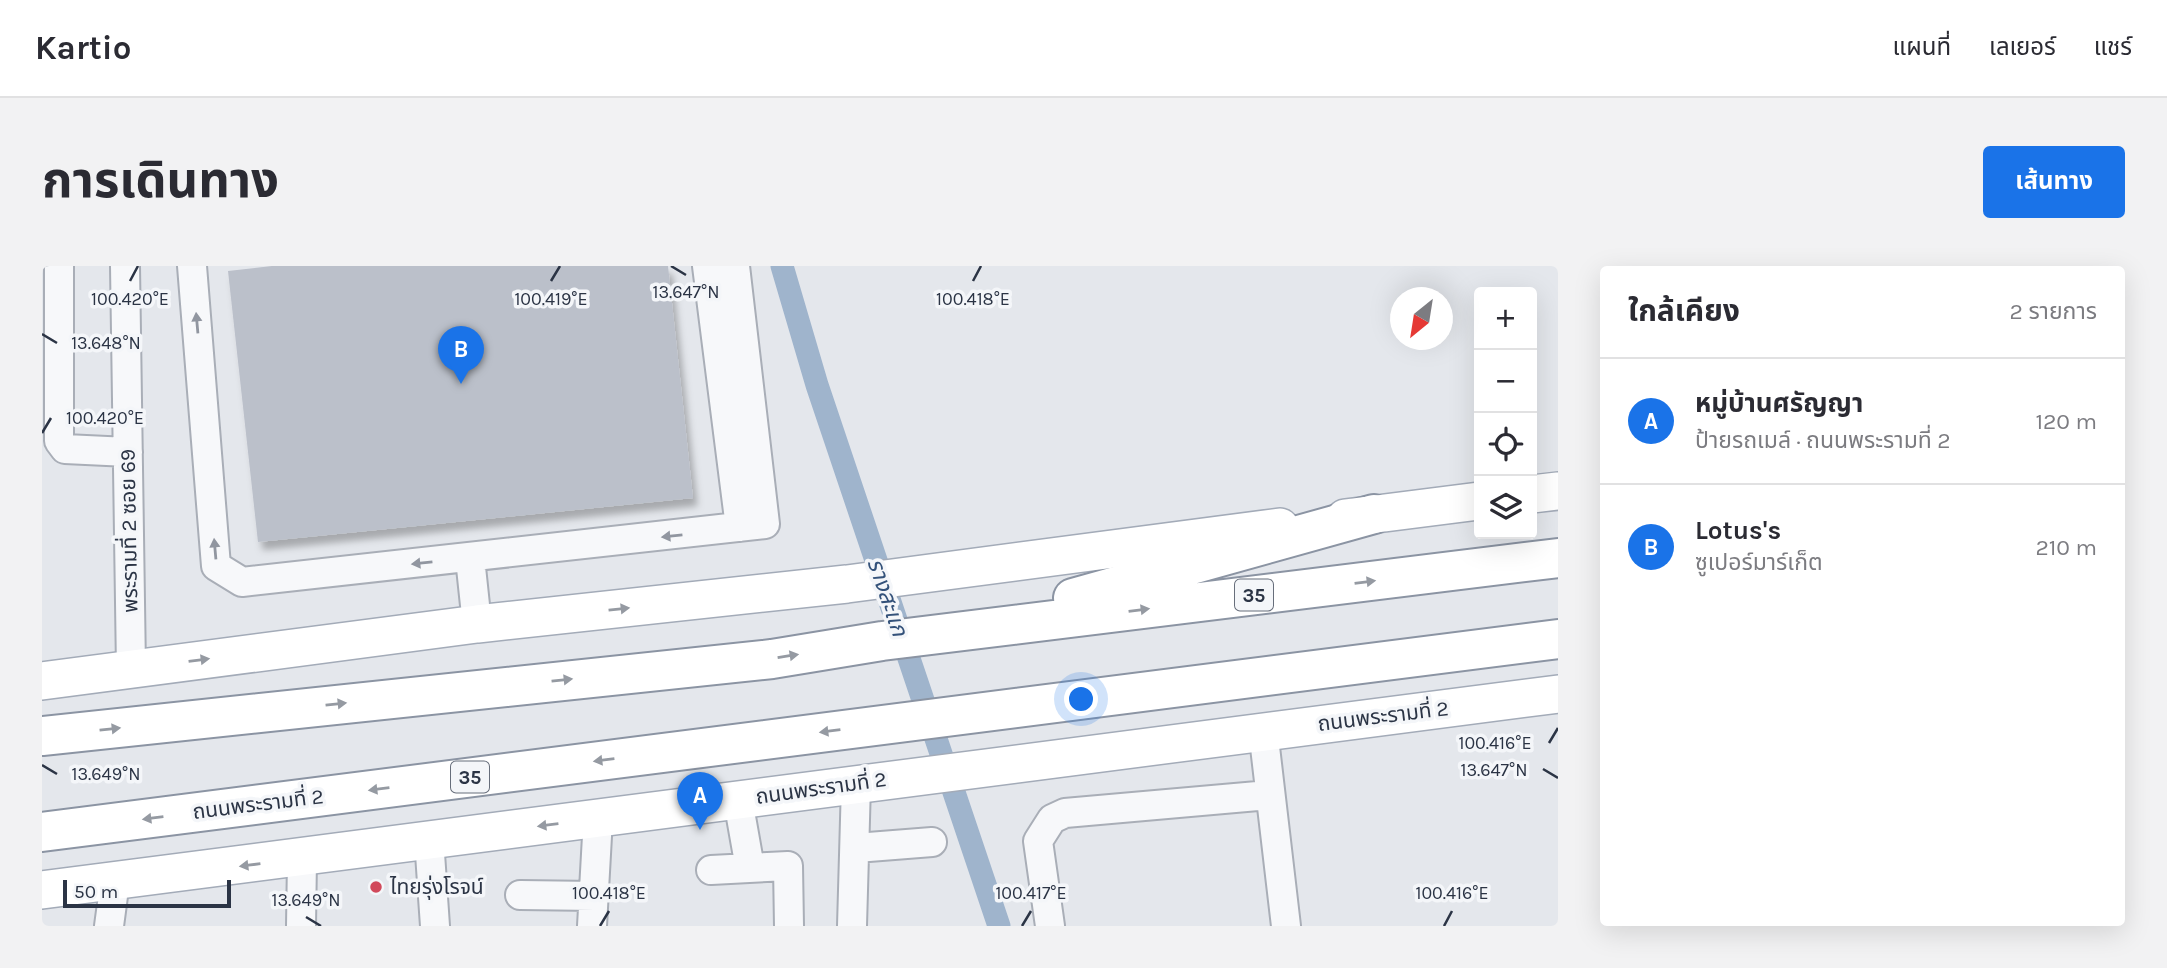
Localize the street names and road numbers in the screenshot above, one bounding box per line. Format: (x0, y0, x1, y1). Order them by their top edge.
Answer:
street label: พระรามที่ 2 ซอย 69 (113, 449, 142, 613)
road number: 35 (1235, 580, 1273, 610)
street label: ถนนพระรามที่ 2 (1316, 693, 1450, 736)
road number: 35 (451, 762, 489, 792)
street label: ถนนพระรามที่ 2 (754, 764, 888, 809)
street label: ถนนพระรามที่ 2 (191, 781, 325, 824)

